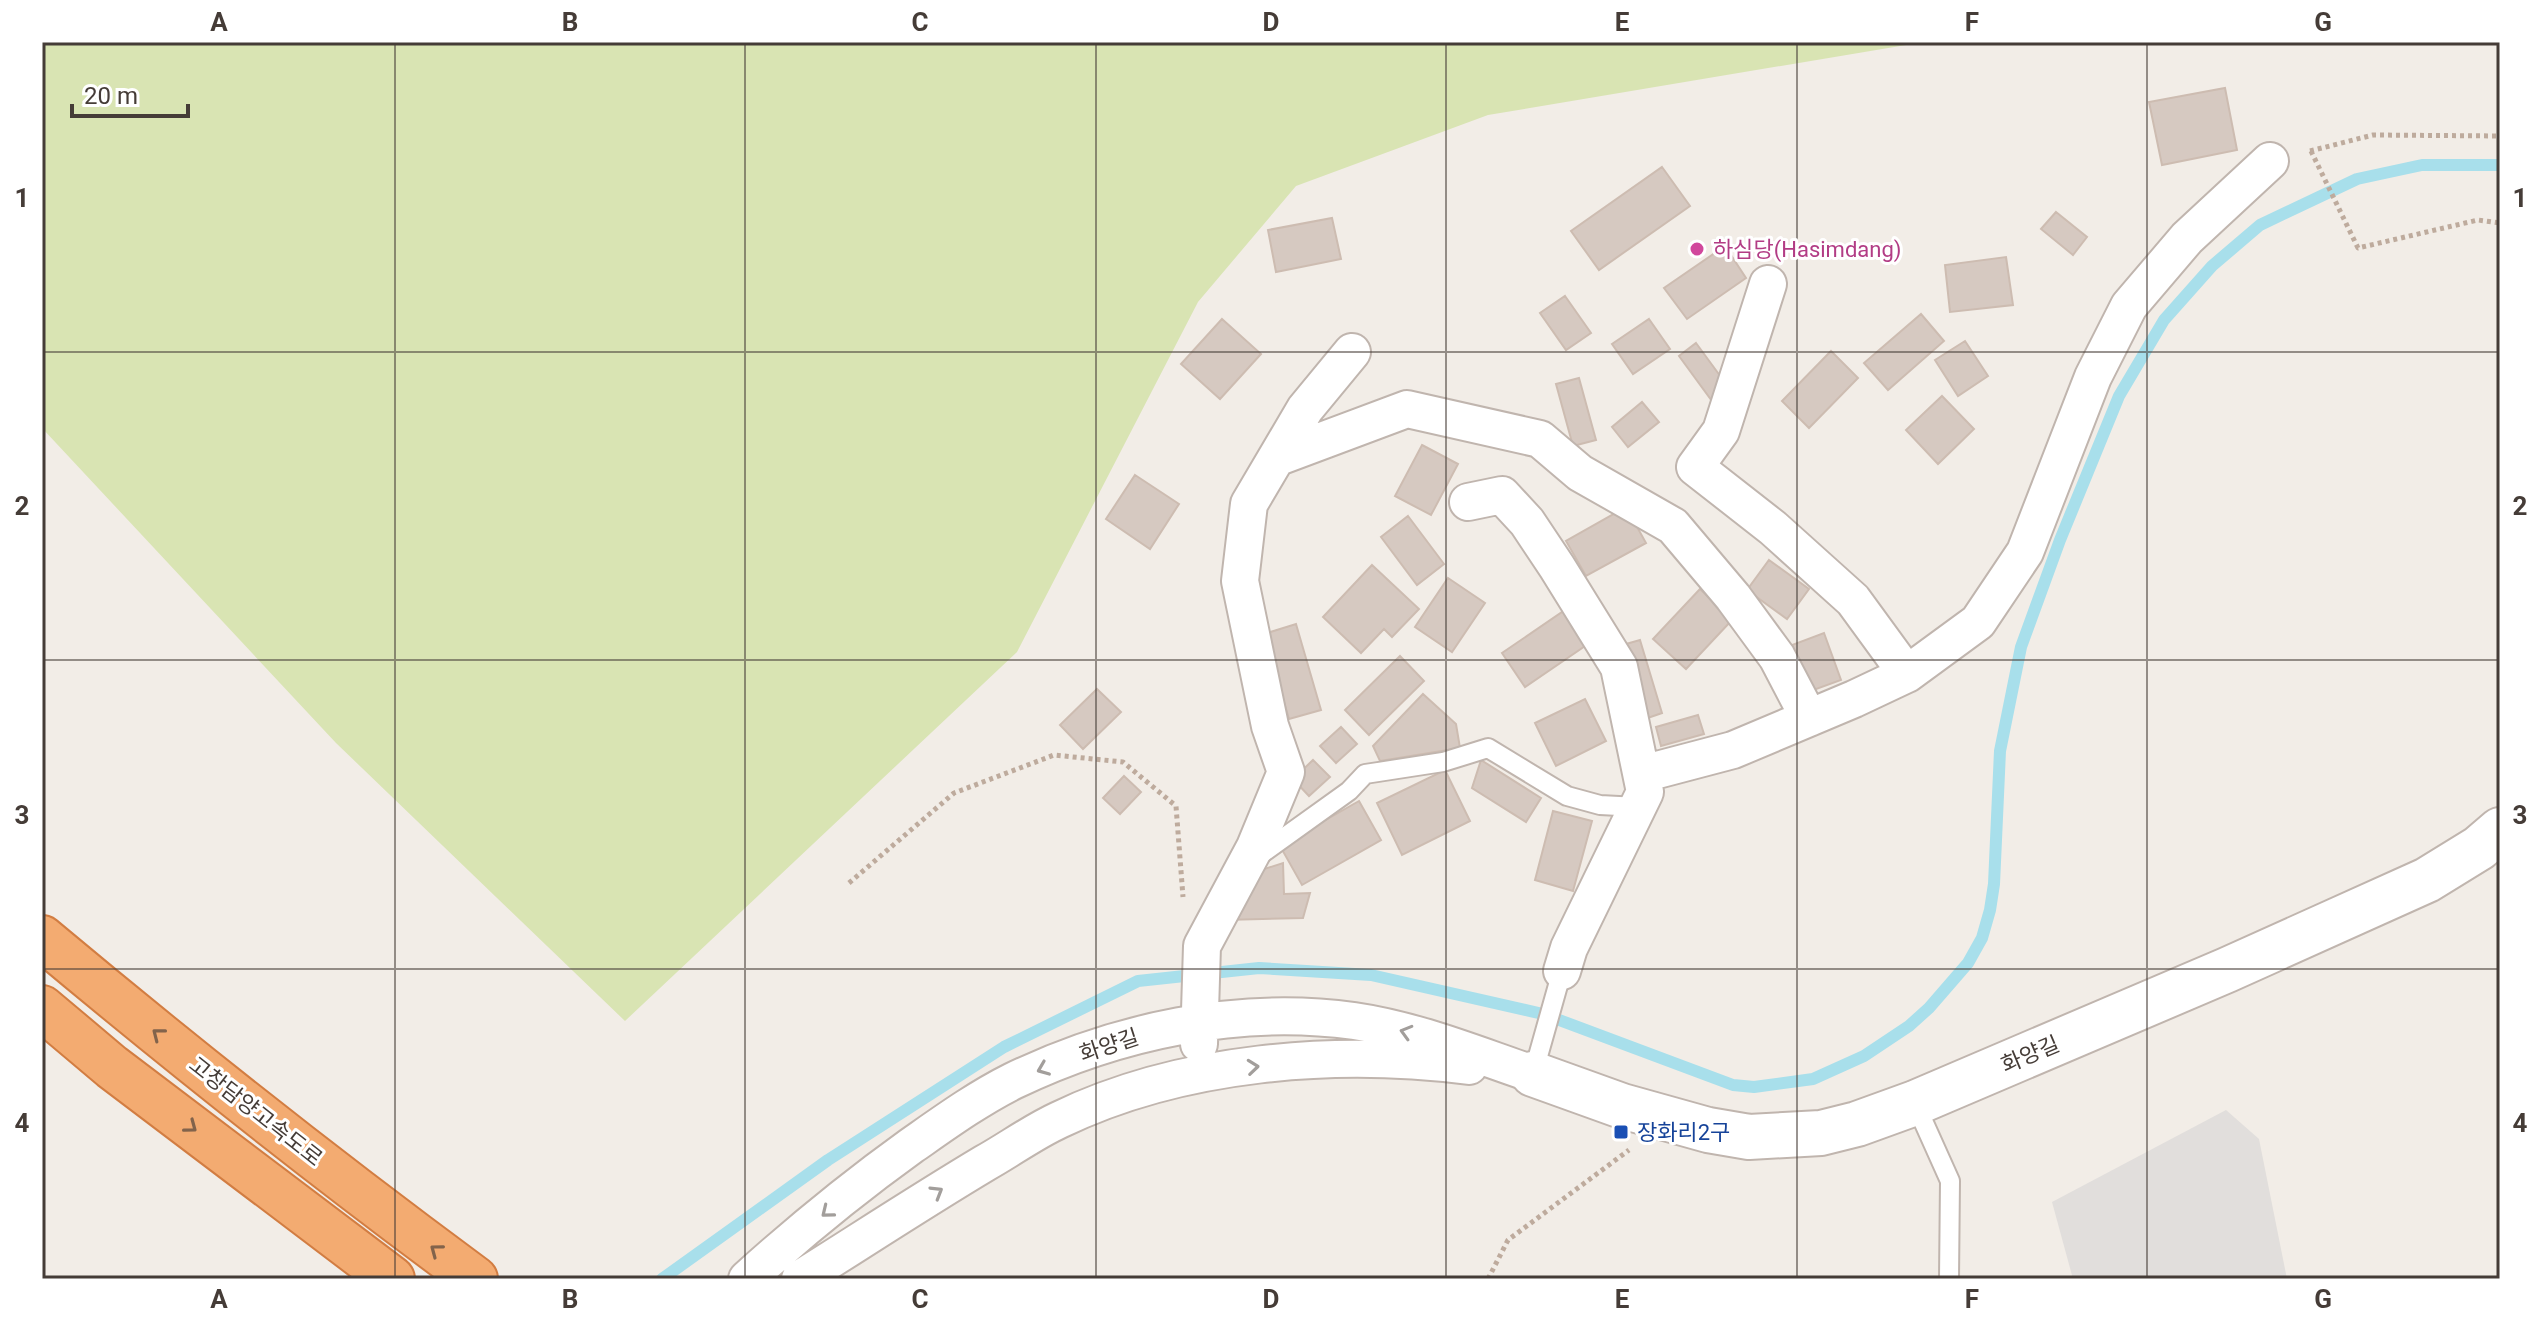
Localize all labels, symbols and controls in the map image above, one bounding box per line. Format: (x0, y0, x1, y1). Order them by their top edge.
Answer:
text: A (210, 7, 228, 37)
text: B (562, 7, 578, 37)
text: C (911, 7, 929, 37)
text: D (1263, 7, 1279, 37)
text: E (1615, 7, 1630, 37)
text: F (1965, 7, 1979, 37)
text: G (2314, 7, 2332, 37)
scale bar (72, 68, 188, 118)
text: 20 m (84, 82, 138, 110)
text: 1 (15, 183, 29, 213)
text: 1 (2513, 183, 2527, 213)
place label: 하심당(Hasimdang) (1713, 237, 1901, 263)
marker: 하심당(Hasimdang) (1688, 240, 1706, 258)
text: 2 (15, 491, 29, 521)
text: 2 (2513, 491, 2527, 521)
text: 3 (15, 800, 29, 830)
text: 3 (2513, 800, 2527, 830)
street label: 화양길 (1076, 1024, 1142, 1067)
one-way arrow (1399, 1025, 1413, 1041)
one-way arrow (153, 1029, 167, 1044)
street label: 화양길 (1997, 1031, 2063, 1078)
street label: 고창담양고속도로 (184, 1052, 327, 1171)
one-way arrow (1247, 1058, 1260, 1075)
one-way arrow (1037, 1059, 1051, 1076)
text: 4 (15, 1108, 30, 1138)
text: 4 (2513, 1108, 2528, 1138)
one-way arrow (182, 1117, 196, 1131)
place label: 장화리2구 (1637, 1120, 1730, 1145)
marker: 장화리2구 (1612, 1123, 1630, 1141)
one-way arrow (928, 1186, 943, 1202)
one-way arrow (821, 1202, 836, 1216)
one-way arrow (430, 1245, 444, 1259)
text: A (210, 1284, 228, 1314)
text: B (562, 1284, 578, 1314)
text: C (911, 1284, 929, 1314)
text: D (1263, 1284, 1279, 1314)
text: E (1615, 1284, 1630, 1314)
text: F (1965, 1284, 1979, 1314)
text: G (2314, 1284, 2332, 1314)

